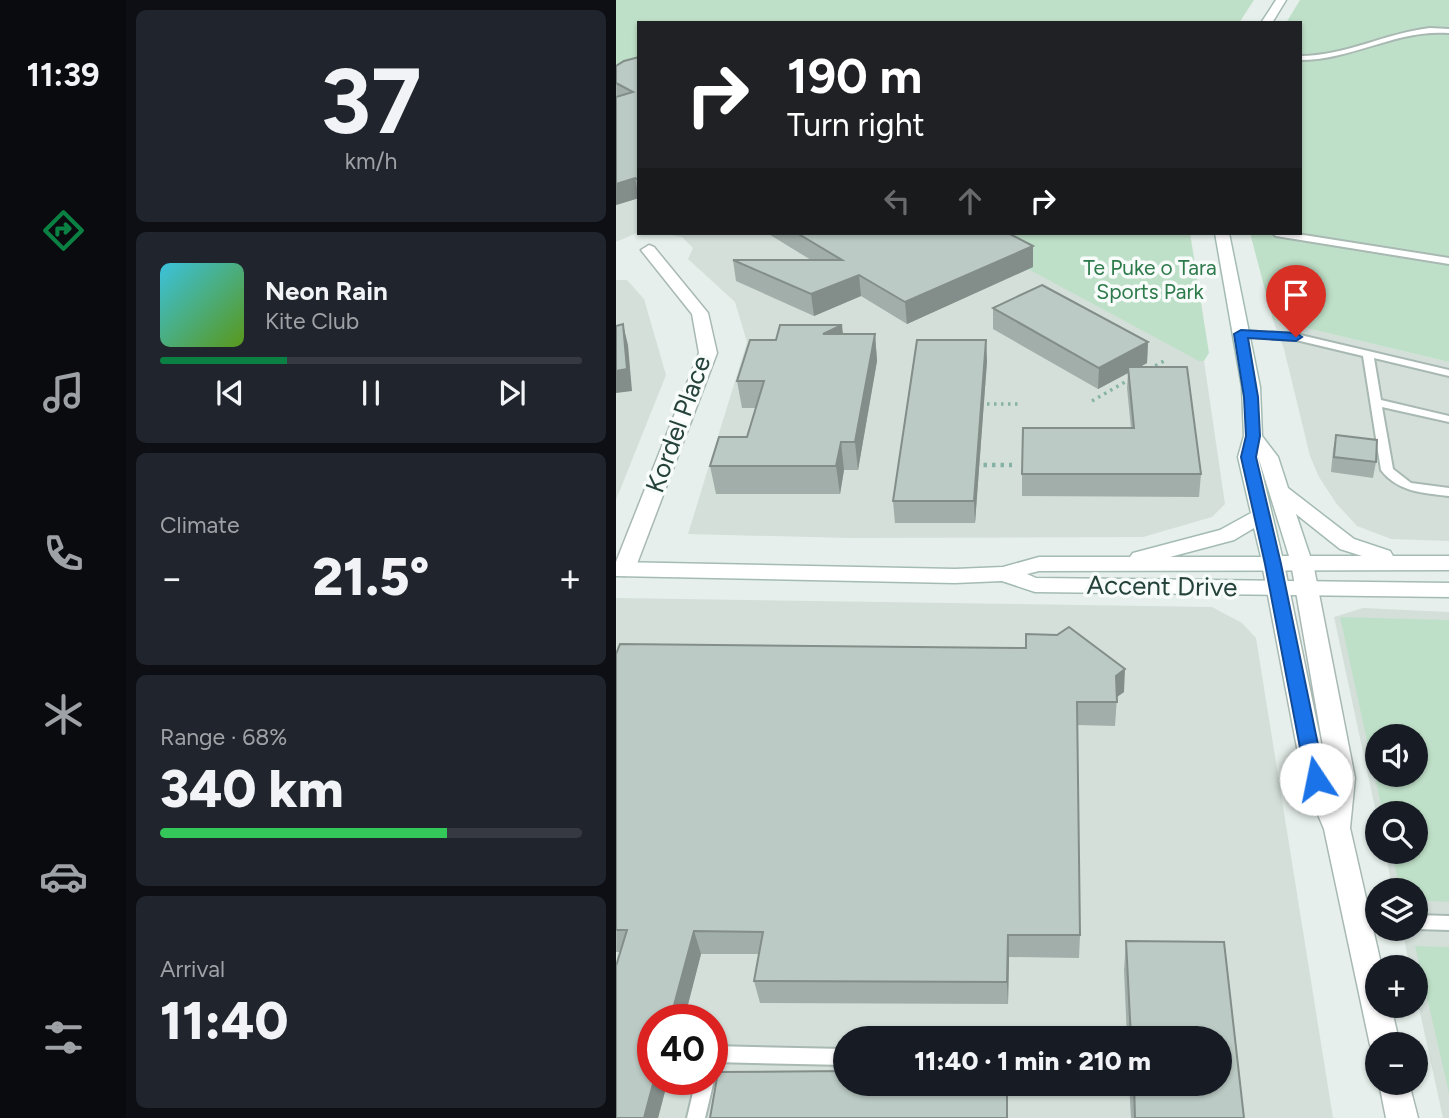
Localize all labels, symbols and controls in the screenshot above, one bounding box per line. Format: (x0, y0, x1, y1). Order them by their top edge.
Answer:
text: 190 m (787, 46, 922, 105)
text: 37 (320, 47, 422, 156)
icon: right (672, 49, 763, 140)
text: 11:39 (27, 56, 100, 94)
text: Turn right (787, 106, 925, 144)
text: km/h (345, 147, 397, 175)
icon: left (878, 182, 916, 220)
icon: ahead (951, 182, 989, 220)
icon: right (1024, 182, 1062, 220)
icon: directions (39, 206, 88, 255)
park label: Te Puke o Tara Sports Park (1083, 255, 1217, 304)
pin (1266, 265, 1326, 337)
text: Neon Rain (265, 275, 388, 307)
icon: arrive (1277, 276, 1315, 314)
text: Kite Club (265, 307, 359, 335)
street label: Kordel Place (638, 351, 718, 497)
icon: music (39, 368, 88, 417)
icon: previous (211, 374, 249, 412)
icon: pause (352, 374, 390, 412)
icon: next (493, 374, 531, 412)
text: Climate (160, 511, 239, 539)
icon: phone (39, 529, 88, 578)
text: 21.5° (313, 546, 429, 608)
text: − (160, 555, 184, 601)
text: + (558, 555, 582, 601)
street label: Accent Drive (1086, 569, 1238, 603)
icon: climate (39, 690, 88, 739)
text: Range · 68% (160, 723, 287, 751)
map controls (1365, 724, 1428, 1095)
button: sound (1365, 724, 1428, 787)
position arrow (1279, 742, 1353, 816)
text: 340 km (160, 758, 344, 820)
button: search (1365, 801, 1428, 864)
icon: car (39, 852, 88, 901)
button: layers (1365, 878, 1428, 941)
text: Arrival (160, 955, 225, 983)
button: + (1365, 955, 1428, 1018)
text: 11:40 (160, 990, 288, 1052)
speed limit sign: 40 (637, 1004, 728, 1095)
icon: filters (39, 1013, 88, 1062)
button: − (1365, 1032, 1428, 1095)
text: 11:40 · 1 min · 210 m (914, 1045, 1151, 1077)

